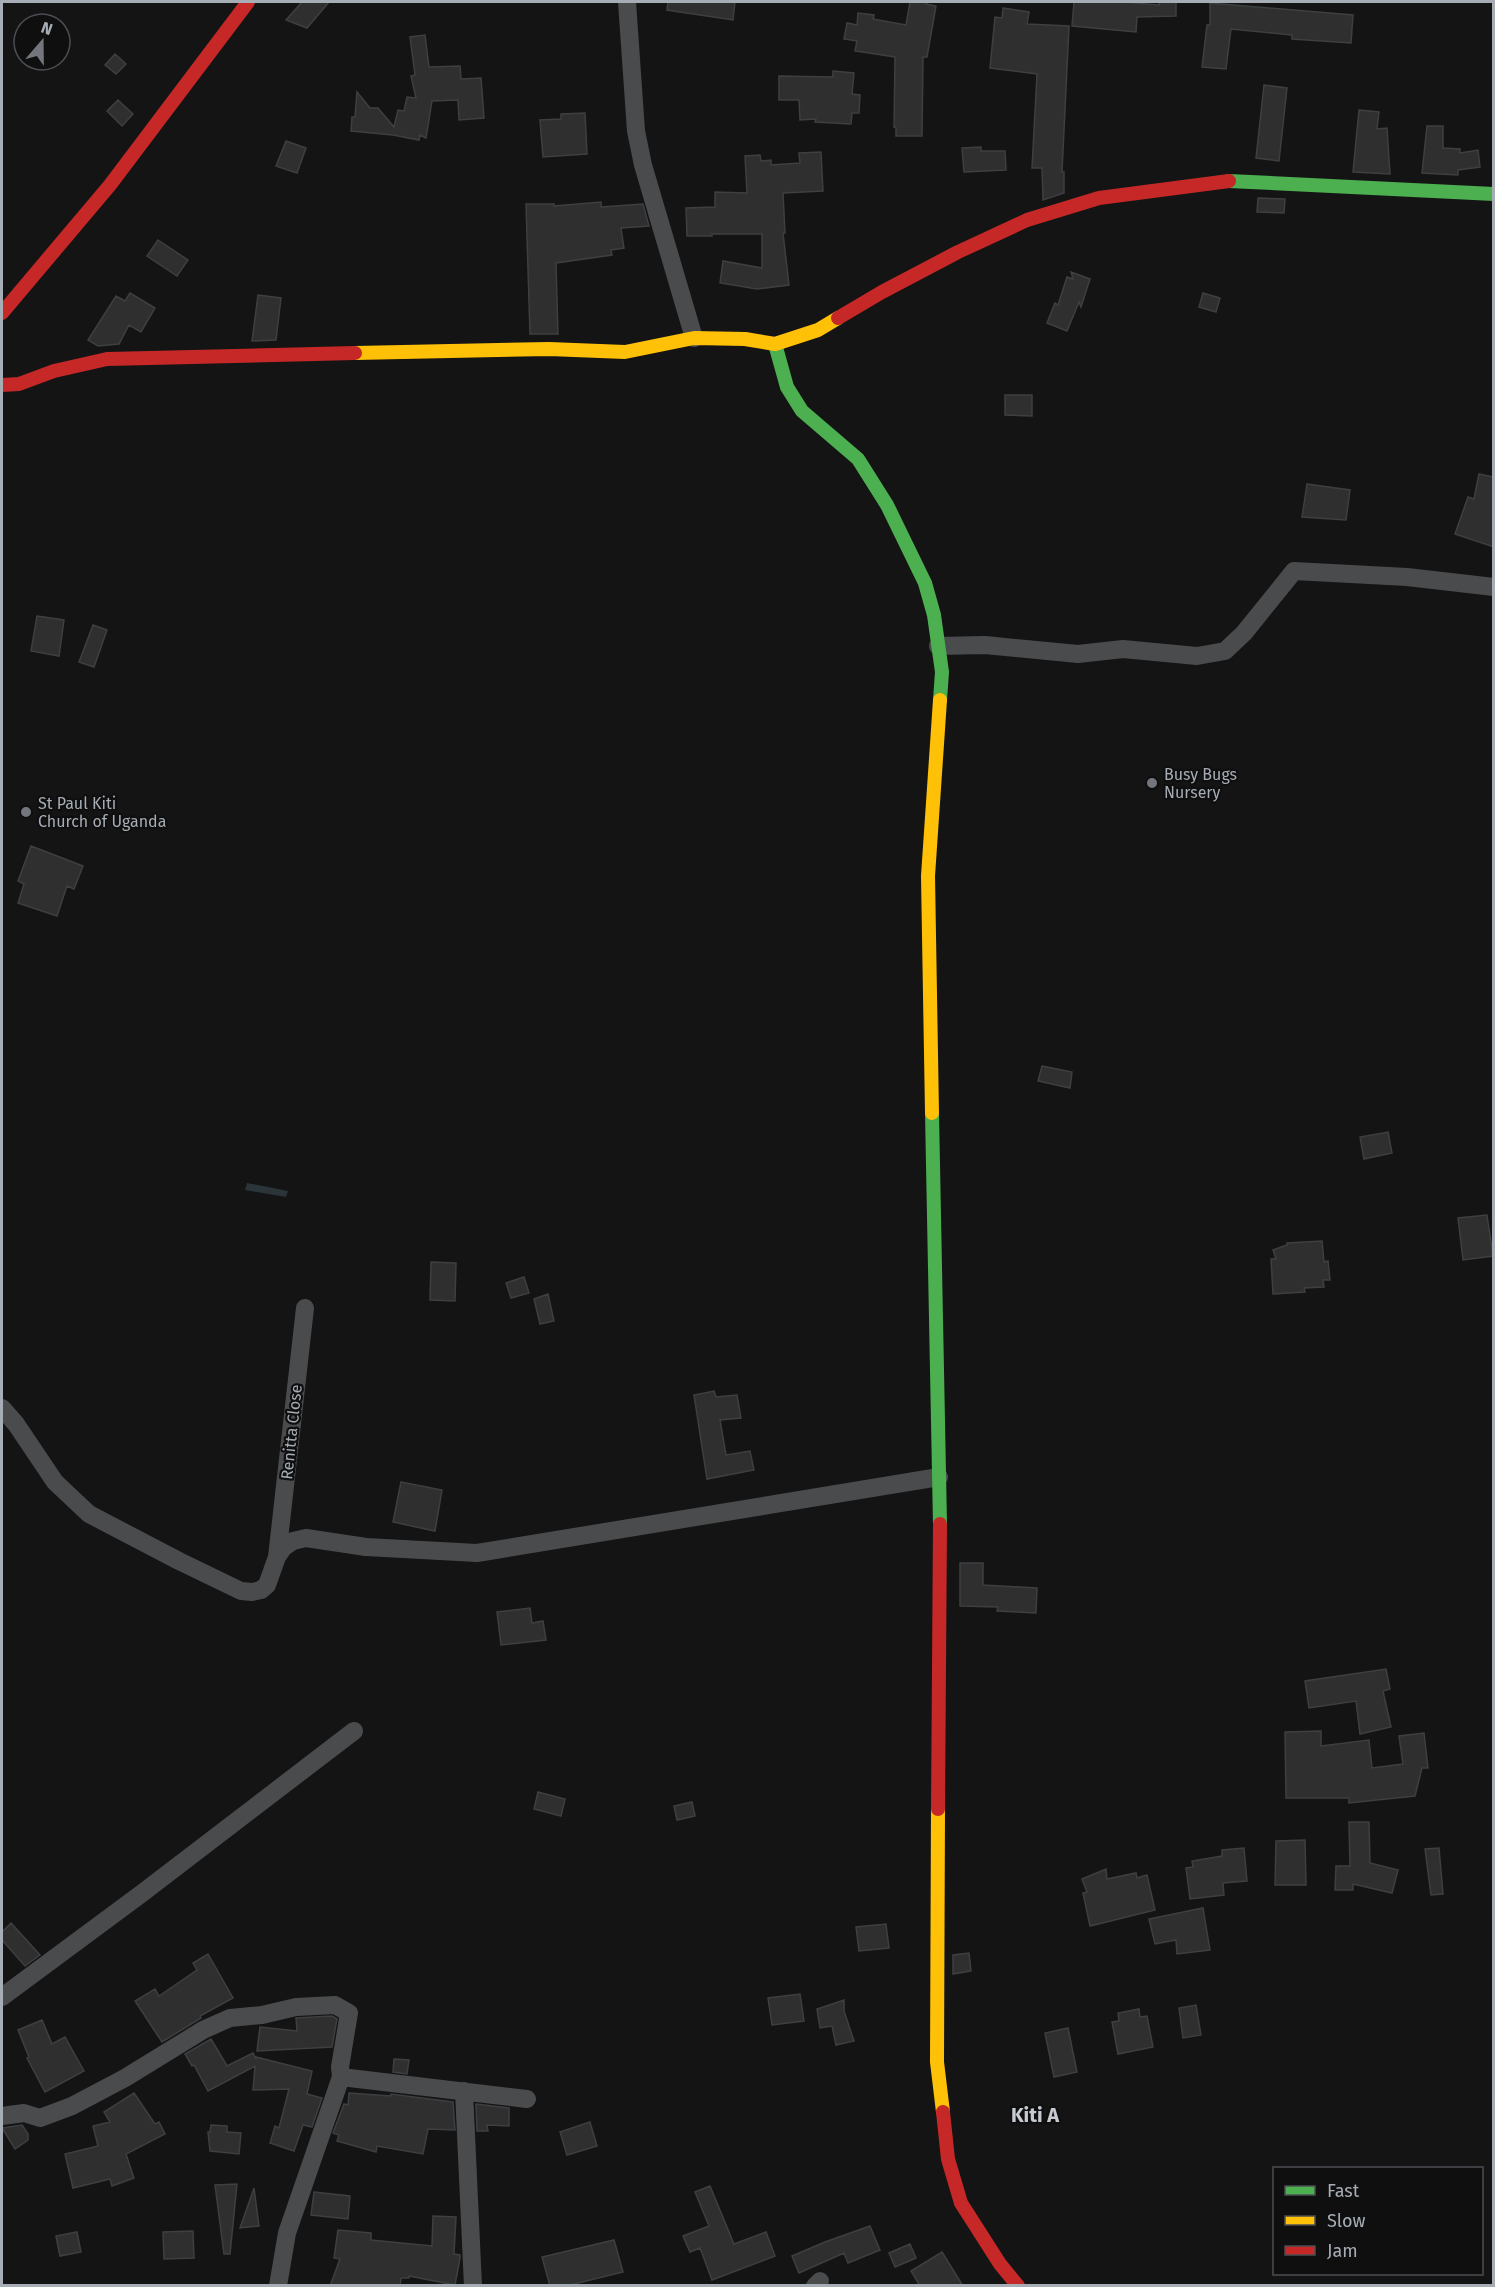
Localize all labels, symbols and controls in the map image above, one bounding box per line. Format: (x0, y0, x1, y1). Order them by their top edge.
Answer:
north arrow (12, 12, 72, 72)
text: N (39, 18, 55, 39)
place label: Busy Bugs Nursery (1164, 765, 1237, 802)
marker: Busy Bugs Nursery (1145, 776, 1159, 790)
place label: St Paul Kiti Church of Uganda (38, 794, 166, 831)
marker: St Paul Kiti Church of Uganda (19, 805, 33, 819)
street label: Renitta Close (277, 1384, 306, 1480)
district label: Kiti A (1011, 2103, 1060, 2127)
legend (1273, 2167, 1483, 2275)
text: Fast (1327, 2180, 1360, 2202)
text: Slow (1327, 2210, 1366, 2232)
text: Jam (1327, 2240, 1358, 2262)

